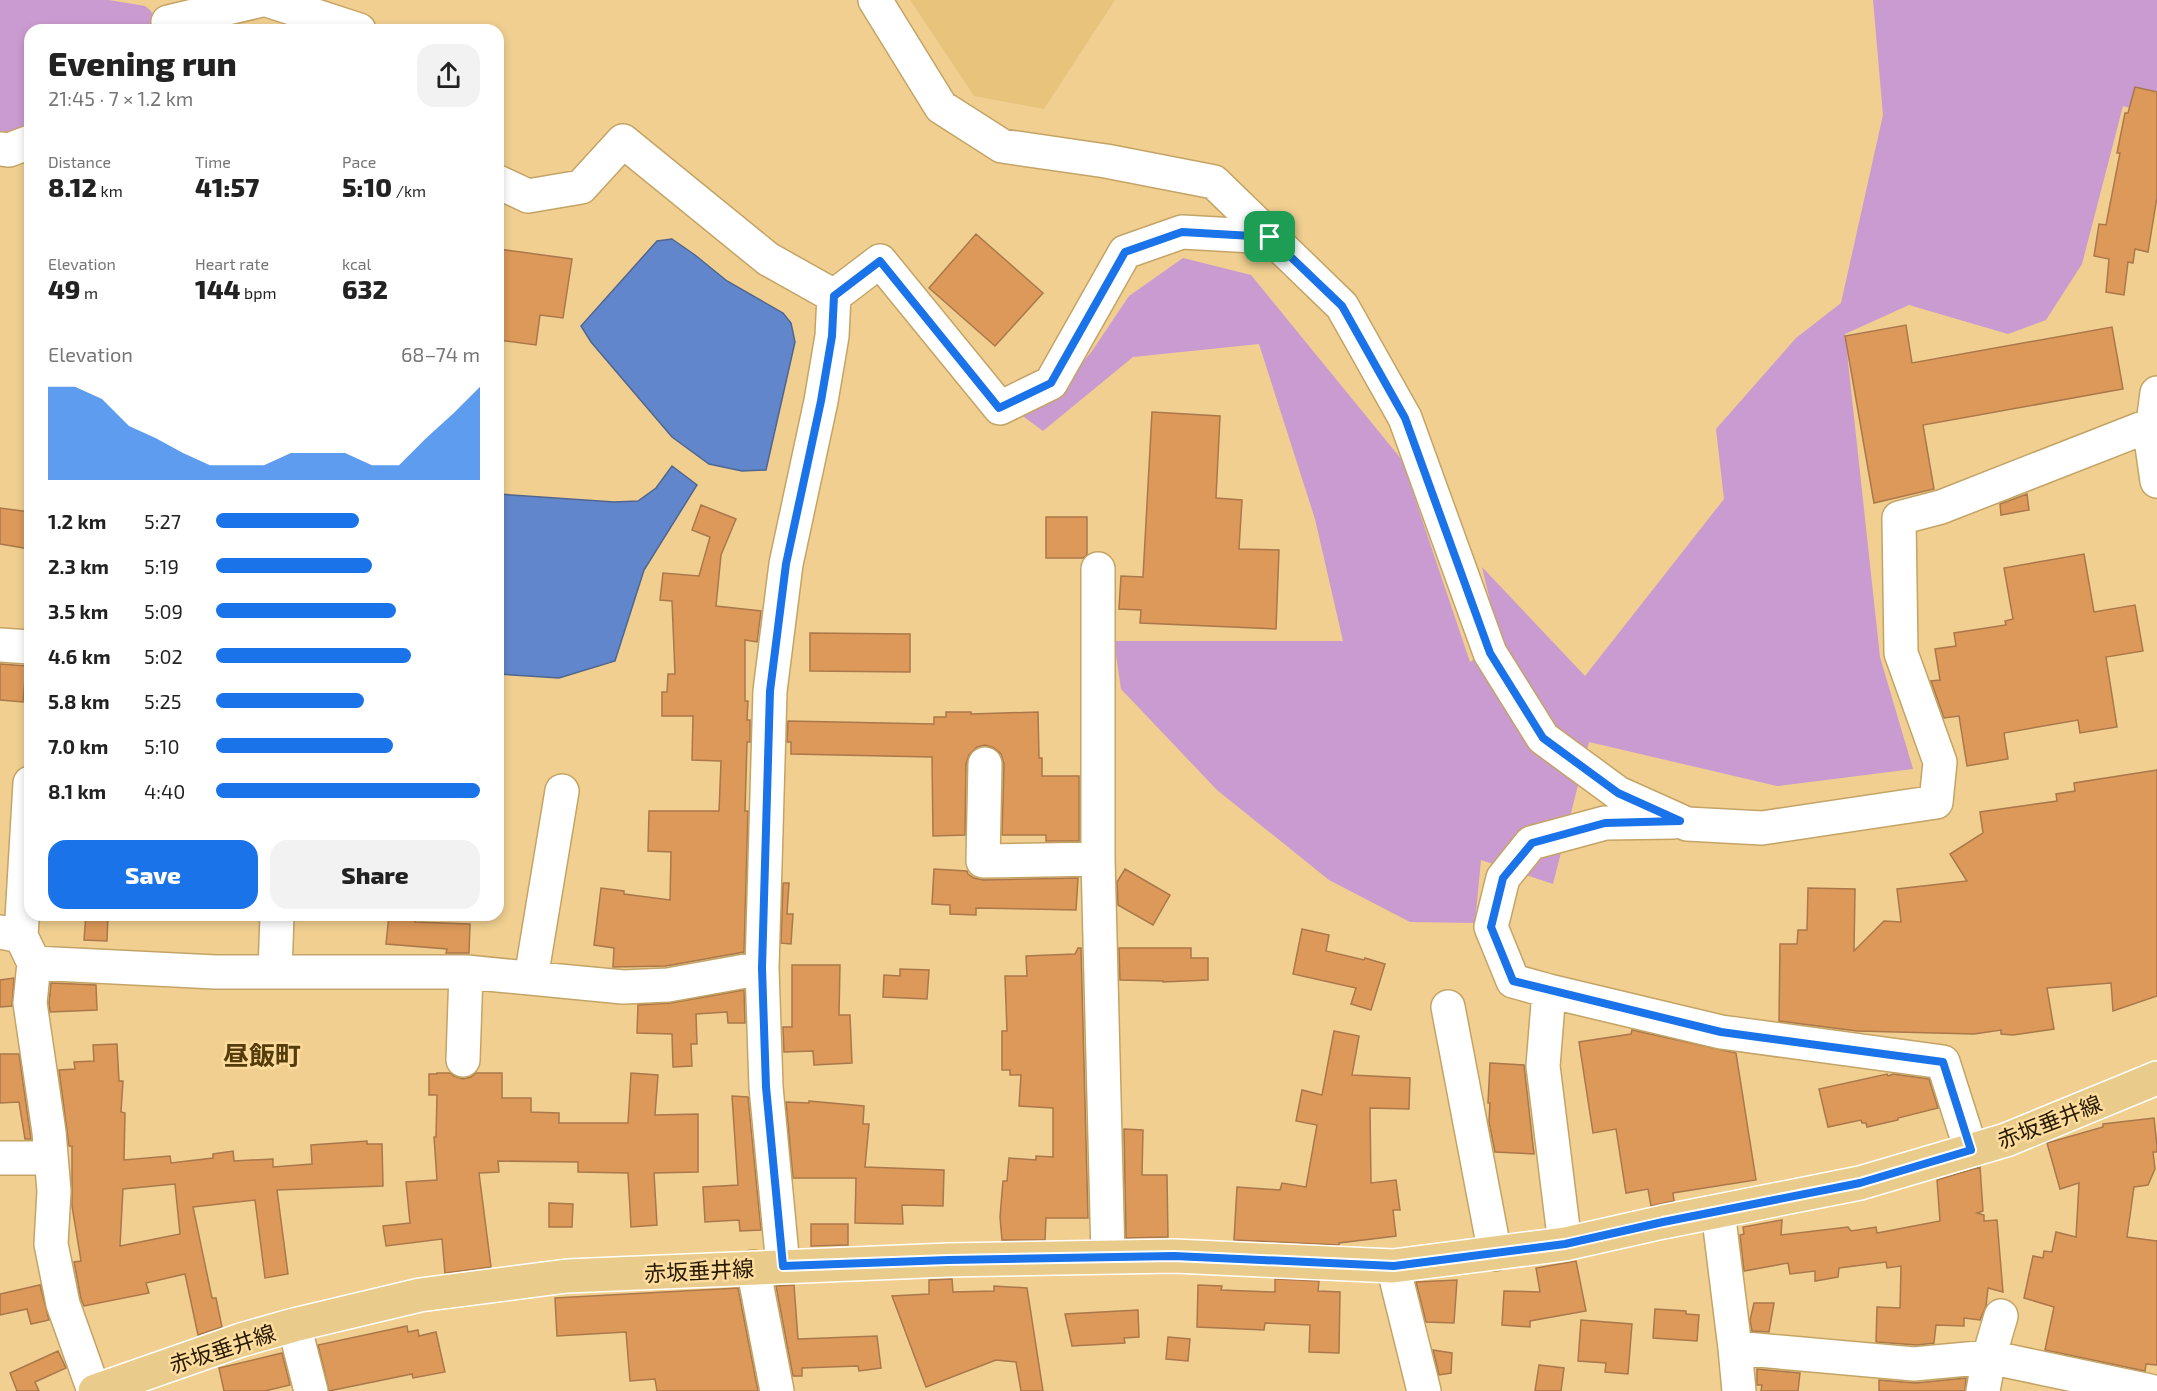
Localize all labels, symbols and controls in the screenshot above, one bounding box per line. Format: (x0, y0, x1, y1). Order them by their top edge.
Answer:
text: Evening run (48, 43, 237, 83)
button: share (417, 44, 480, 107)
text: 21:45 · 7 × 1.2 km (48, 86, 193, 110)
text: Distance (48, 152, 111, 171)
text: Time (195, 152, 231, 171)
text: Pace (342, 152, 376, 171)
text: 8.12 (48, 171, 97, 202)
text: 41:57 (195, 171, 259, 202)
text: 5:10 (342, 171, 392, 202)
text: km (97, 181, 123, 200)
text: /km (392, 181, 426, 200)
pin (1244, 211, 1295, 262)
icon: arrive (1253, 220, 1286, 253)
text: Elevation (48, 254, 116, 273)
text: Heart rate (195, 254, 269, 273)
text: kcal (342, 254, 371, 273)
text: 49 (48, 273, 80, 304)
text: 144 (195, 273, 240, 304)
text: 632 (342, 273, 388, 304)
text: m (80, 283, 98, 302)
text: bpm (240, 283, 276, 302)
text: Elevation (48, 342, 133, 366)
text: 68–74 m (401, 342, 480, 366)
text: 1.2 km (48, 509, 106, 533)
text: 5:27 (144, 509, 181, 533)
text: 2.3 km (48, 554, 109, 578)
text: 5:19 (144, 554, 179, 578)
text: 3.5 km (48, 599, 108, 623)
text: 5:09 (144, 599, 183, 623)
text: 4.6 km (48, 644, 111, 668)
text: 5:02 (144, 644, 183, 668)
text: 5.8 km (48, 689, 110, 713)
text: 5:25 (144, 689, 181, 713)
text: 7.0 km (48, 734, 108, 758)
text: 5:10 (144, 734, 179, 758)
text: 8.1 km (48, 779, 106, 803)
text: 4:40 (144, 779, 185, 803)
button: Save (48, 840, 258, 909)
button: Share (270, 840, 480, 909)
district label: 昼飯町 (223, 1039, 301, 1070)
street label: 赤坂垂井線 (1993, 1089, 2105, 1153)
street label: 赤坂垂井線 (643, 1254, 755, 1286)
street label: 赤坂垂井線 (166, 1319, 278, 1377)

